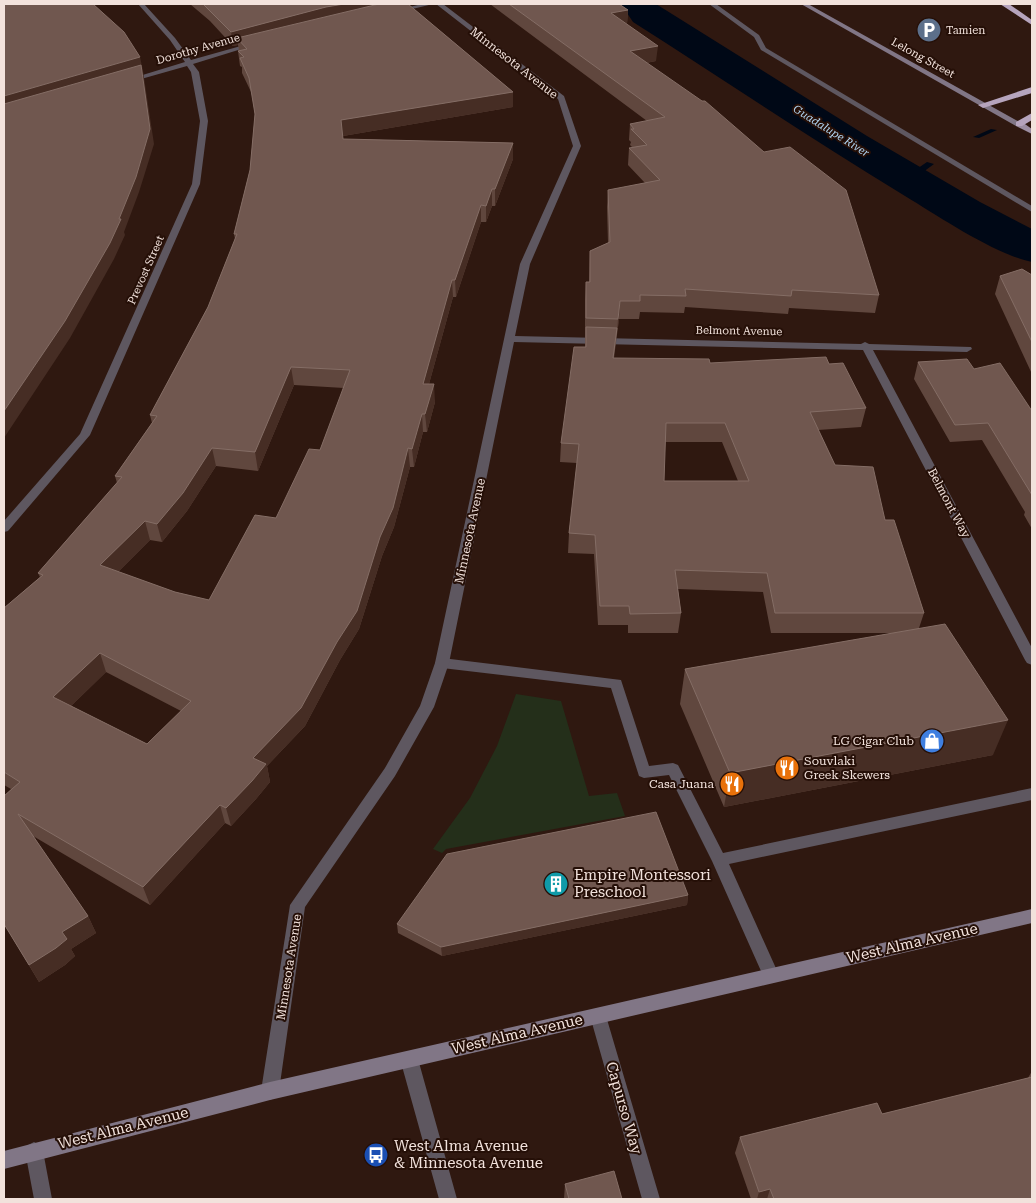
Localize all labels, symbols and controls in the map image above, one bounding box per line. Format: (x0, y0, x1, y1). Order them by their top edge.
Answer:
parking icon: Tamien (916, 17, 942, 43)
street label: Minnesota Avenue (467, 24, 561, 102)
place label: Tamien (946, 24, 985, 37)
street label: Dorothy Avenue (155, 31, 241, 67)
street label: Lelong Street (889, 35, 957, 81)
water label: Guadalupe River (791, 102, 872, 160)
street label: Prevost Street (125, 234, 167, 306)
street label: Belmont Avenue (695, 324, 783, 338)
street label: Belmont Way (925, 466, 974, 541)
street label: Minnesota Avenue (452, 477, 488, 585)
shop icon: LG Cigar Club (919, 728, 945, 754)
place label: LG Cigar Club (833, 734, 914, 748)
place label: Souvlaki Greek Skewers (804, 754, 890, 782)
restaurant icon: Souvlaki Greek Skewers (774, 755, 800, 781)
restaurant icon: Casa Juana (719, 771, 745, 797)
place label: Casa Juana (649, 777, 714, 791)
place label: Empire Montessori Preschool (574, 866, 711, 901)
building icon: Empire Montessori Preschool (543, 871, 569, 897)
street label: Minnesota Avenue (274, 913, 304, 1021)
street label: West Alma Avenue (845, 919, 979, 967)
street label: West Alma Avenue (450, 1010, 584, 1058)
street label: Capurso Way (602, 1060, 646, 1157)
street label: West Alma Avenue (56, 1103, 190, 1153)
place label: West Alma Avenue & Minnesota Avenue (394, 1137, 543, 1172)
bus stop icon: West Alma Avenue & Minnesota Avenue (363, 1142, 389, 1168)

